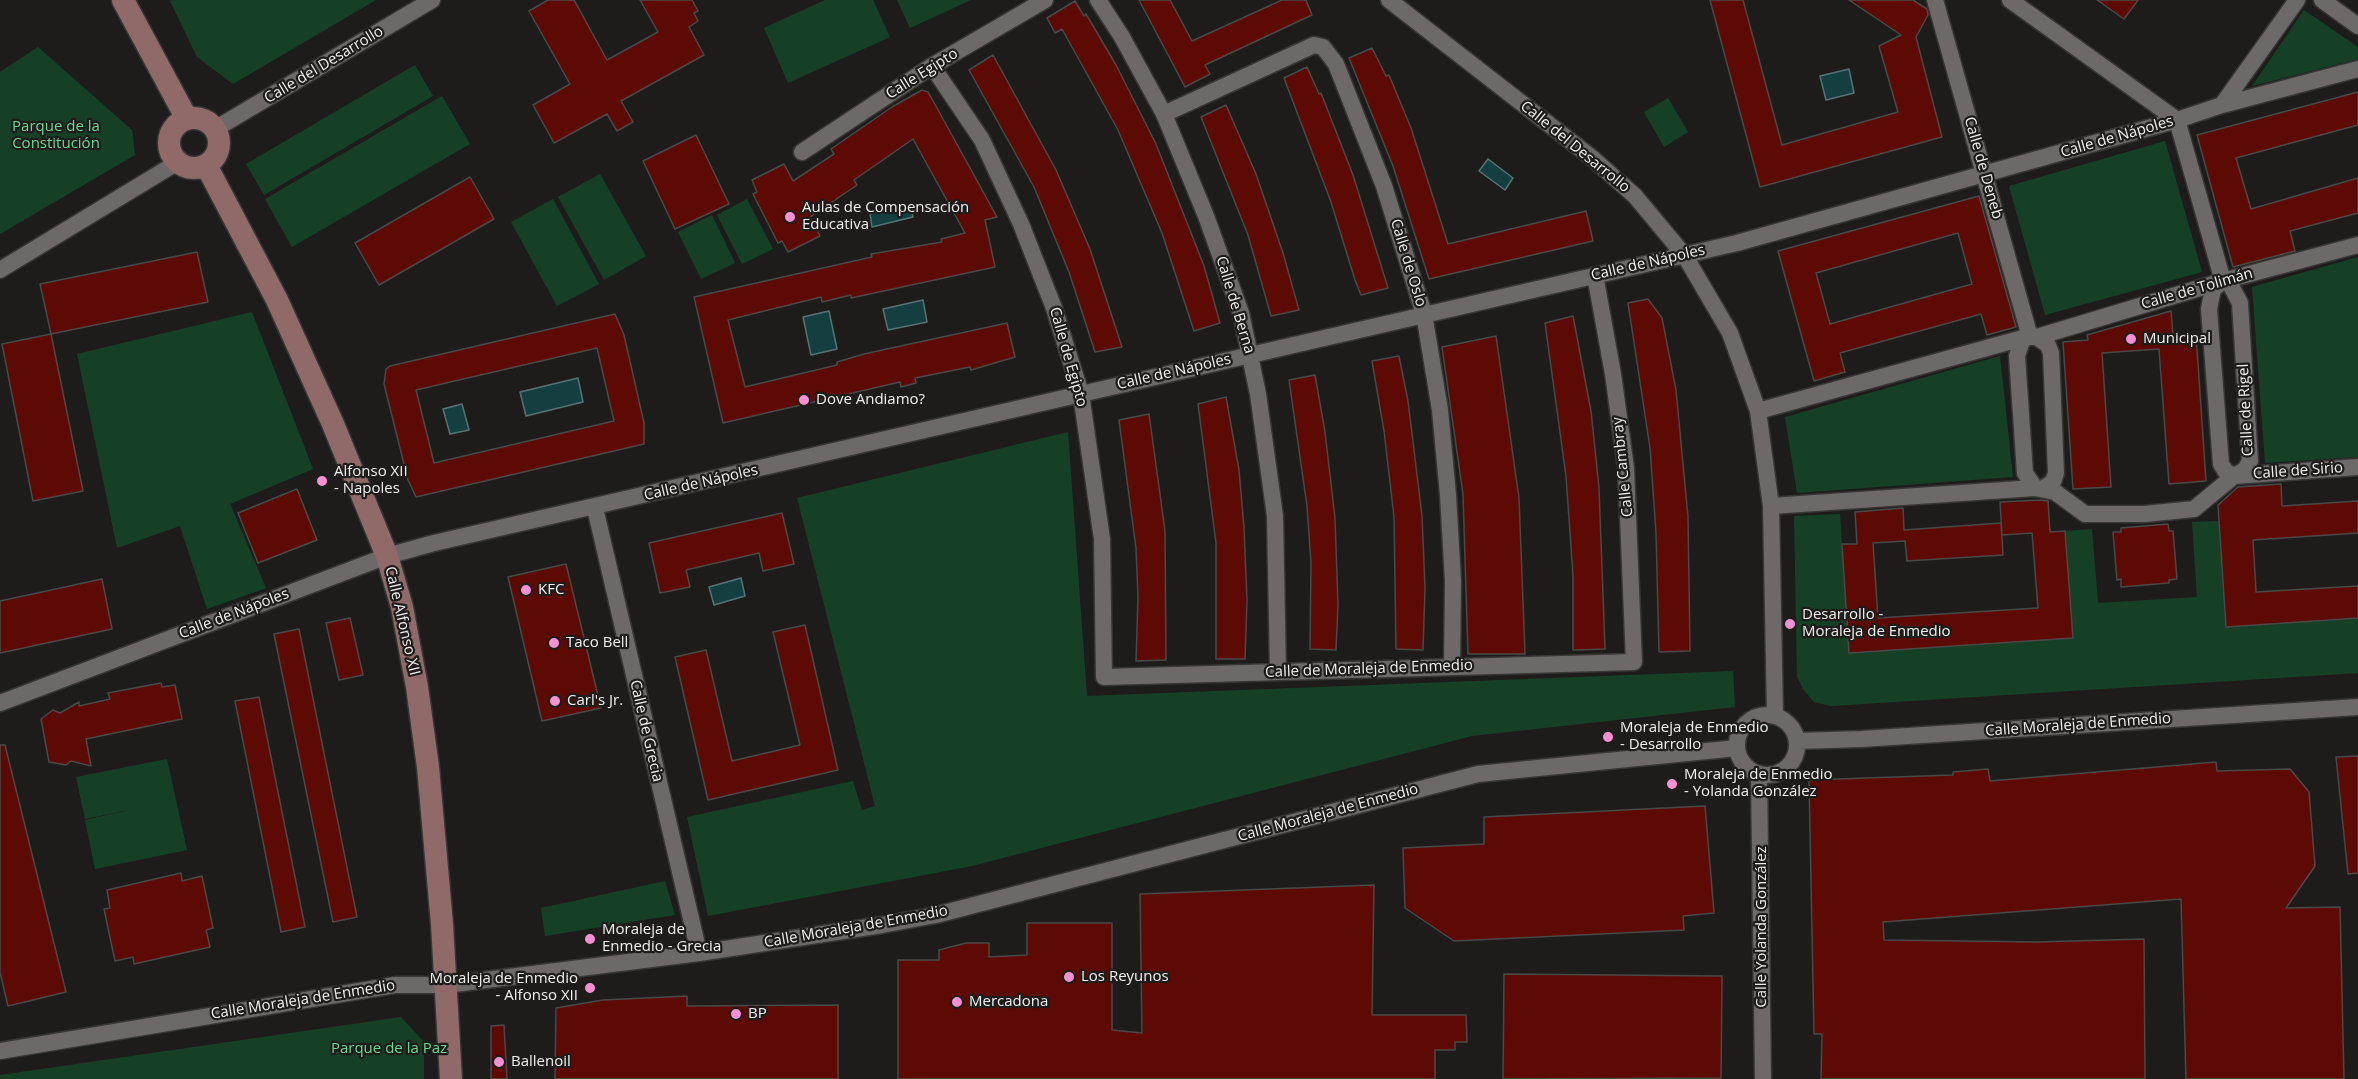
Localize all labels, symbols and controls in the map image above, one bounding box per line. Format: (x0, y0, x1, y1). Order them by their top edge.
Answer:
street label: Calle del Desarrollo (261, 22, 387, 108)
street label: Calle Egipto (883, 45, 961, 103)
street label: Calle del Desarrollo (1517, 97, 1633, 197)
street label: Calle de Nápoles (2059, 112, 2175, 162)
street label: Calle de Deneb (1960, 115, 2006, 221)
park label: Parque de la Constitución (12, 118, 100, 153)
place label: Aulas de Compensación Educativa (802, 199, 969, 234)
marker: Aulas de Compensación Educativa (783, 210, 797, 224)
street label: Calle de Oslo (1386, 217, 1430, 309)
street label: Calle de Nápoles (1589, 241, 1707, 285)
street label: Calle de Berna (1212, 254, 1258, 356)
street label: Calle de Tolimán (2139, 264, 2255, 314)
street label: Calle de Egipto (1045, 305, 1091, 409)
place label: Municipal (2143, 330, 2211, 348)
marker: Municipal (2124, 332, 2138, 346)
street label: Calle de Nápoles (1115, 350, 1233, 394)
street label: Calle de Rigel (2235, 363, 2257, 457)
place label: Dove Andiamo? (816, 391, 925, 409)
marker: Dove Andiamo? (797, 393, 811, 407)
street label: Calle Cambray (1609, 416, 1637, 518)
street label: Calle de Sirio (2252, 459, 2344, 483)
street label: Calle de Nápoles (642, 461, 760, 505)
place label: Alfonso XII - Napoles (334, 463, 408, 498)
marker: Alfonso XII - Napoles (315, 474, 329, 488)
street label: Calle Alfonso XII (381, 565, 423, 677)
place label: KFC (538, 581, 564, 599)
marker: KFC (519, 583, 533, 597)
street label: Calle de Nápoles (176, 585, 292, 643)
place label: Desarrollo - Moraleja de Enmedio (1802, 606, 1951, 641)
marker: Desarrollo - Moraleja de Enmedio (1783, 617, 1797, 631)
place label: Taco Bell (566, 634, 628, 652)
marker: Taco Bell (547, 636, 561, 650)
street label: Calle de Moraleja de Enmedio (1265, 656, 1473, 682)
street label: Calle de Grecia (626, 678, 666, 784)
place label: Carl's Jr. (567, 692, 623, 710)
marker: Carl's Jr. (548, 694, 562, 708)
street label: Calle Moraleja de Enmedio (1984, 710, 2172, 740)
place label: Moraleja de Enmedio - Desarrollo (1620, 719, 1769, 754)
marker: Moraleja de Enmedio - Desarrollo (1601, 730, 1615, 744)
place label: Moraleja de Enmedio - Yolanda González (1684, 766, 1833, 801)
marker: Moraleja de Enmedio - Yolanda González (1665, 777, 1679, 791)
street label: Calle Moraleja de Enmedio (1236, 780, 1420, 846)
street label: Calle Yolanda González (1753, 846, 1771, 1008)
street label: Calle Moraleja de Enmedio (763, 902, 949, 952)
place label: Moraleja de Enmedio - Grecia (602, 921, 721, 956)
marker: Moraleja de Enmedio - Grecia (583, 932, 597, 946)
place label: Los Reyunos (1081, 968, 1169, 986)
place label: Moraleja de Enmedio - Alfonso XII (429, 970, 578, 1005)
marker: Los Reyunos (1062, 970, 1076, 984)
street label: Calle Moraleja de Enmedio (210, 977, 396, 1023)
marker: Moraleja de Enmedio - Alfonso XII (583, 981, 597, 995)
place label: Mercadona (969, 993, 1048, 1011)
marker: Mercadona (950, 995, 964, 1009)
place label: BP (748, 1005, 767, 1023)
marker: BP (729, 1007, 743, 1021)
park label: Parque de la Paz (331, 1040, 447, 1058)
place label: Ballenoil (511, 1053, 571, 1071)
marker: Ballenoil (492, 1055, 506, 1069)

